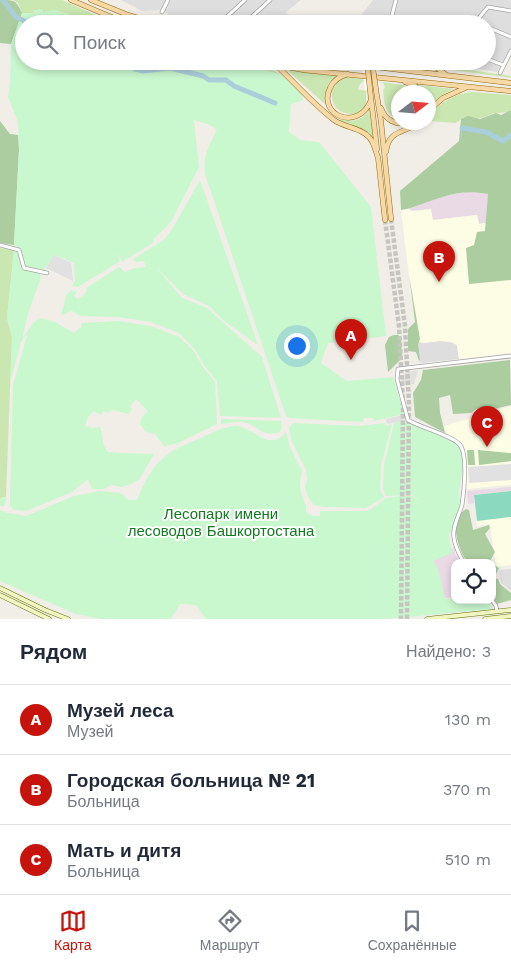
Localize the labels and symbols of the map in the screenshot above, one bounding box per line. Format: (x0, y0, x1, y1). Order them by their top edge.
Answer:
north arrow (391, 85, 436, 130)
pin: B (423, 241, 455, 282)
pin: A (335, 319, 367, 360)
your location (284, 333, 310, 359)
pin: C (471, 406, 503, 447)
park label: Лесопарк имени лесоводов Башкортостана (128, 505, 315, 540)

